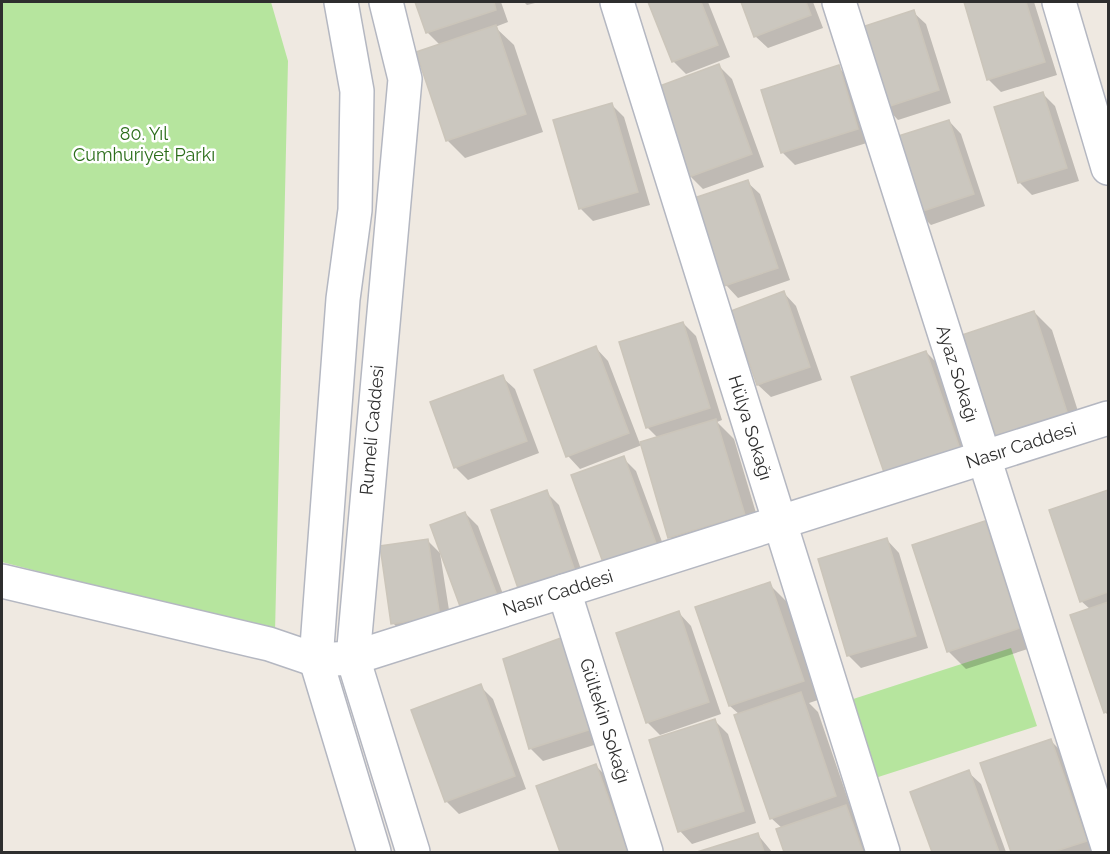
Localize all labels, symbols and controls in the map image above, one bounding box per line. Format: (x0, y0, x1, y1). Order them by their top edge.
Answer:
park label: 80. Yıl Cumhuriyet Parkı (73, 123, 215, 165)
street label: Ayaz Sokağı (933, 322, 983, 424)
street label: Rumeli Caddesi (355, 364, 388, 496)
street label: Hülya Sokağı (724, 373, 777, 482)
street label: Nasır Caddesi (963, 418, 1079, 473)
street label: Nasır Caddesi (500, 565, 615, 620)
street label: Gültekin Sokağı (576, 656, 635, 786)

